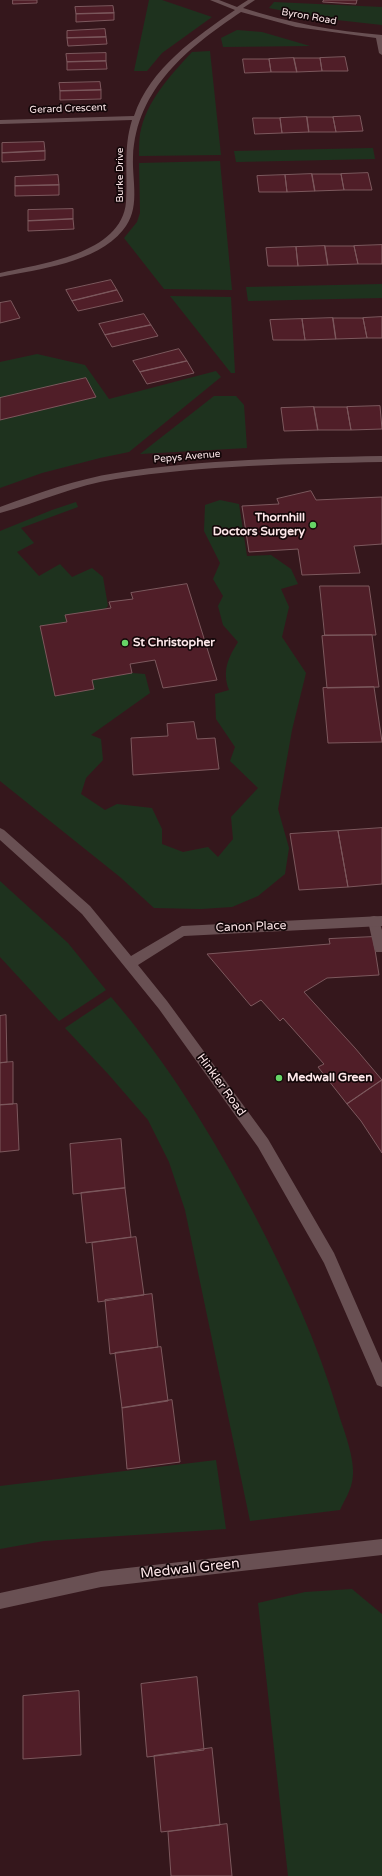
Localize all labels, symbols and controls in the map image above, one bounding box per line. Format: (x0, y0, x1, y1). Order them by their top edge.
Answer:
street label: Byron Road (281, 6, 337, 28)
street label: Gerard Crescent (29, 102, 107, 116)
street label: Burke Drive (114, 147, 126, 203)
street label: Pepys Avenue (153, 448, 221, 466)
place label: Thornhill Doctors Surgery (213, 511, 305, 539)
marker: Thornhill Doctors Surgery (308, 520, 318, 530)
place label: St Christopher (133, 636, 215, 650)
marker: St Christopher (120, 638, 130, 648)
street label: Canon Place (215, 919, 287, 935)
street label: Hinkler Road (194, 1051, 248, 1119)
place label: Medwall Green (287, 1071, 372, 1085)
marker: Medwall Green (274, 1073, 284, 1083)
street label: Medwall Green (140, 1555, 240, 1583)

